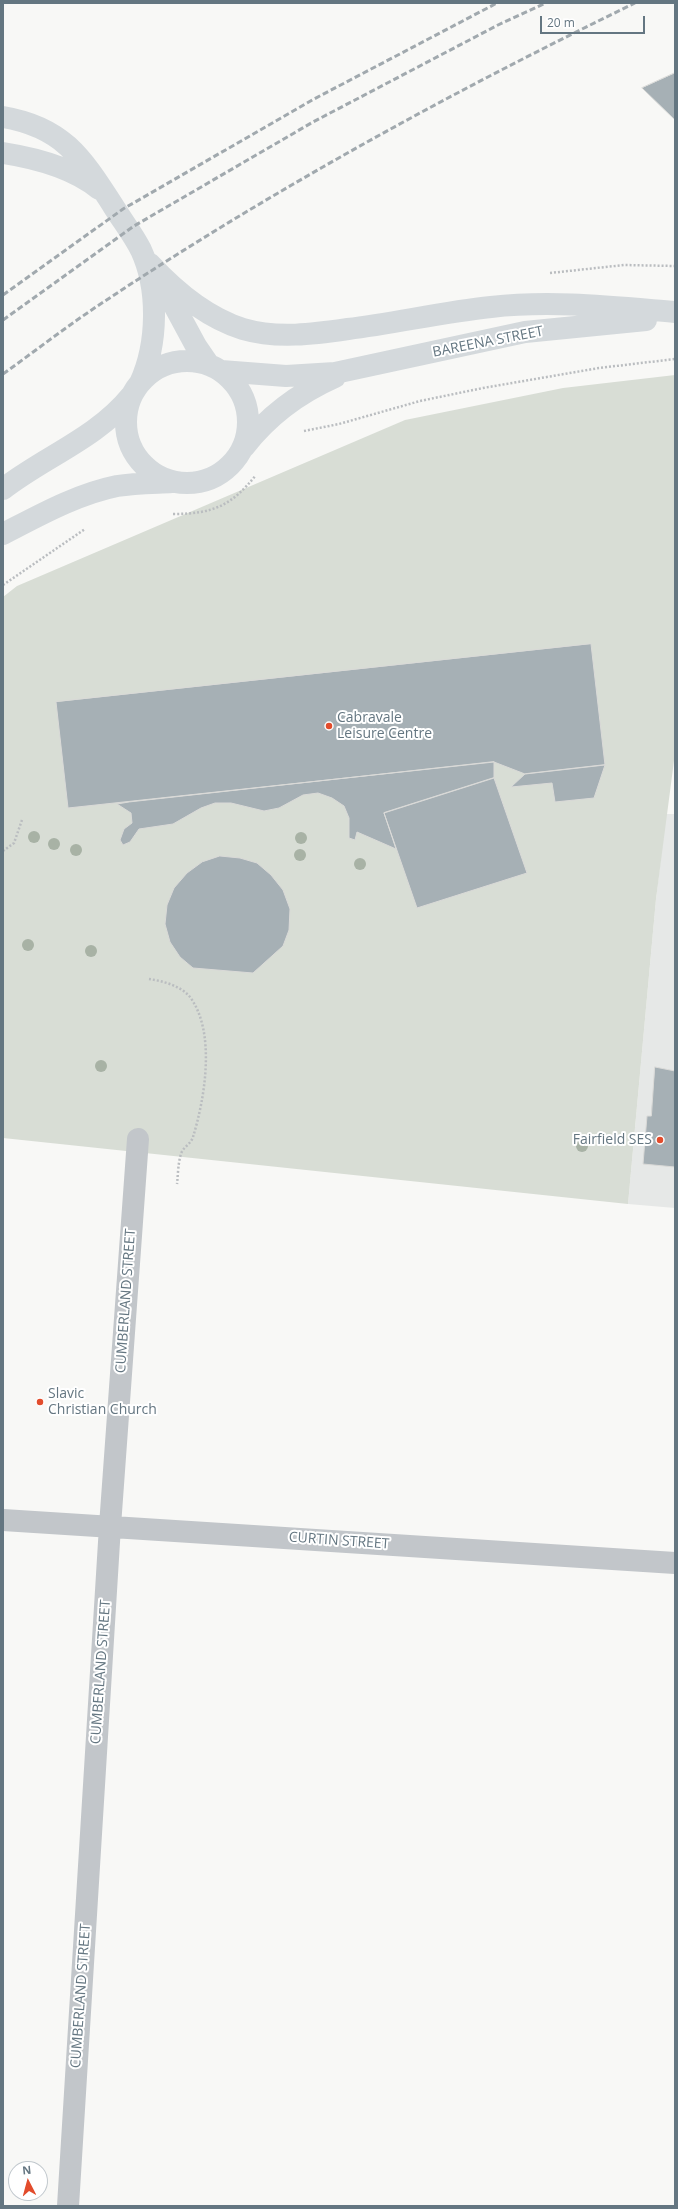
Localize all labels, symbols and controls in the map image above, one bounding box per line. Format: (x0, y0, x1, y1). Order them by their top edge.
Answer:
scale bar (542, 8, 647, 34)
text: 20 m (547, 14, 575, 31)
street label: BAREENA STREET (431, 323, 545, 361)
place label: Cabravale Leisure Centre (337, 710, 432, 742)
marker: Cabravale Leisure Centre (324, 721, 334, 731)
place label: Fairfield SES (573, 1132, 652, 1148)
marker: Fairfield SES (655, 1135, 665, 1145)
street label: CUMBERLAND STREET (113, 1228, 139, 1374)
place label: Slavic Christian Church (48, 1386, 157, 1418)
marker: Slavic Christian Church (35, 1397, 45, 1407)
street label: CURTIN STREET (288, 1529, 390, 1553)
street label: CUMBERLAND STREET (88, 1599, 114, 1745)
street label: CUMBERLAND STREET (68, 1923, 94, 2069)
north arrow (8, 2161, 48, 2201)
text: N (22, 2162, 32, 2177)

